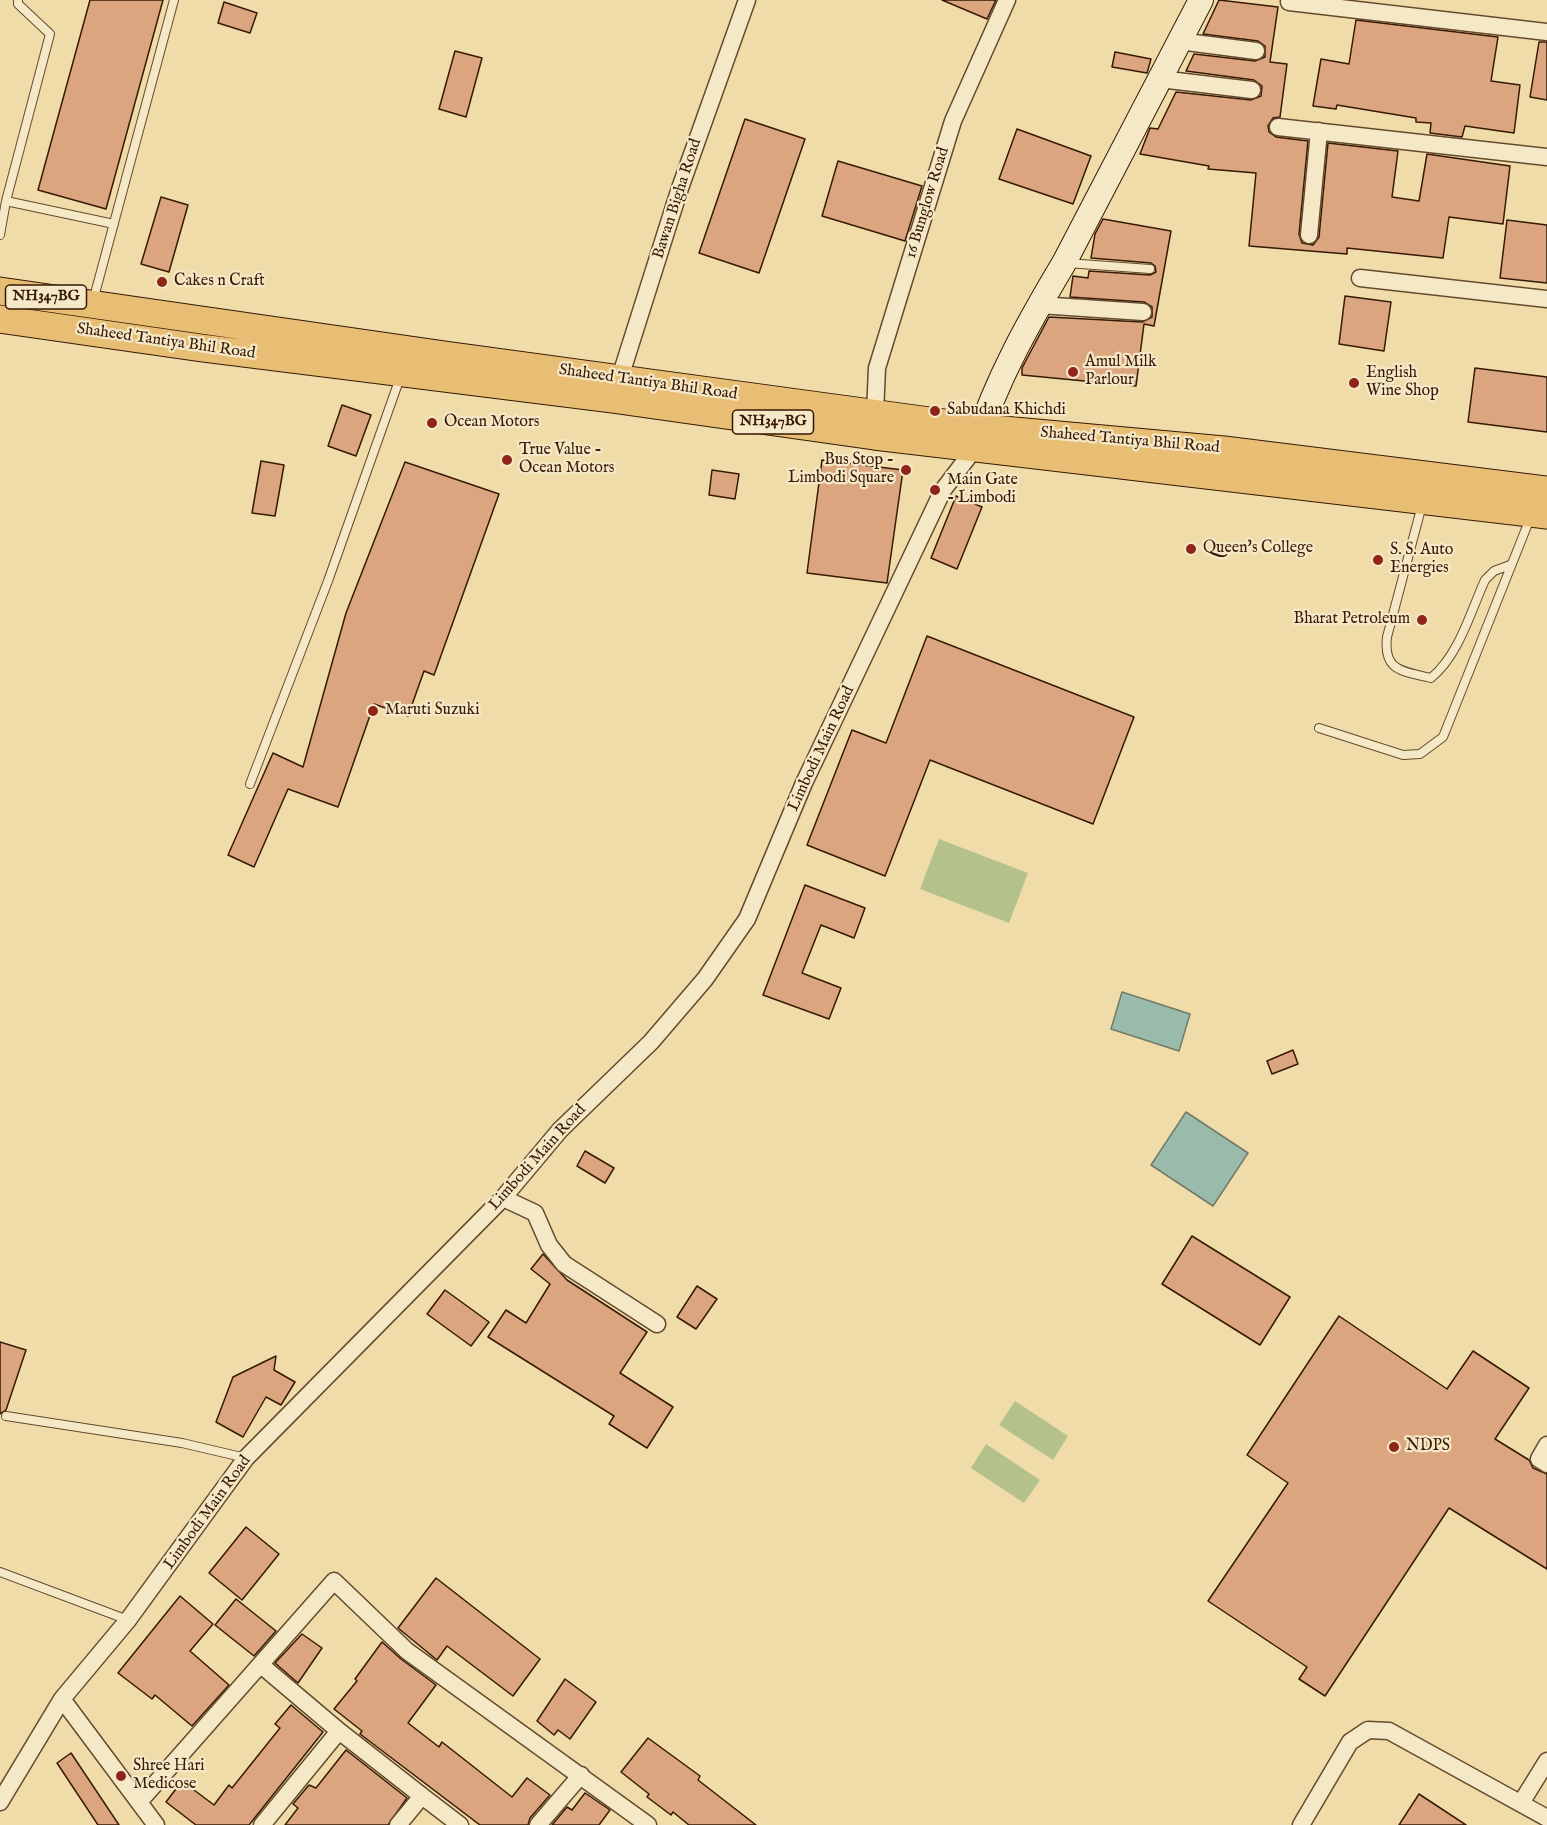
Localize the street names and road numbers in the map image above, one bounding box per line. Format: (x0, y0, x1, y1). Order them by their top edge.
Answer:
street label: Bawan Bigha Road (650, 136, 706, 262)
street label: 16 Bunglow Road (902, 145, 954, 261)
road number: NH347BG (6, 285, 86, 309)
street label: Shaheed Tantiya Bhil Road (76, 320, 256, 364)
street label: Shaheed Tantiya Bhil Road (558, 361, 738, 405)
road number: NH347BG (732, 410, 814, 434)
street label: Shaheed Tantiya Bhil Road (1040, 424, 1220, 458)
street label: Limbodi Main Road (785, 683, 859, 815)
street label: Limbodi Main Road (485, 1101, 591, 1215)
street label: Limbodi Main Road (160, 1452, 256, 1574)

